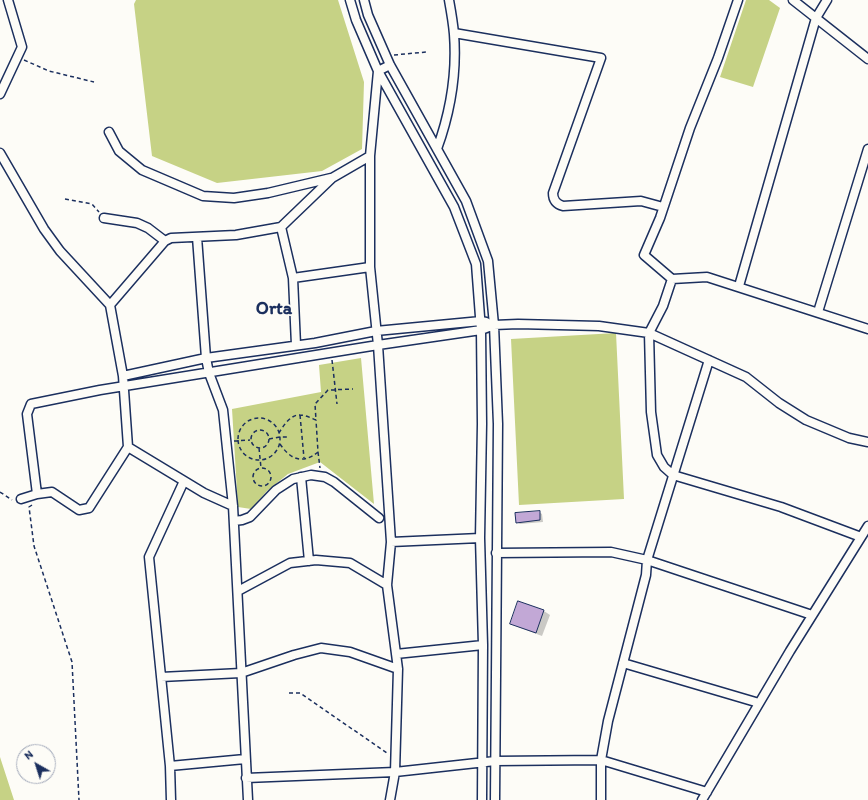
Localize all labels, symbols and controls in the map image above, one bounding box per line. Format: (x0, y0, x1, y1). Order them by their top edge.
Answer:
district label: Orta (256, 298, 292, 320)
north arrow (16, 744, 56, 784)
text: N (22, 748, 36, 762)

